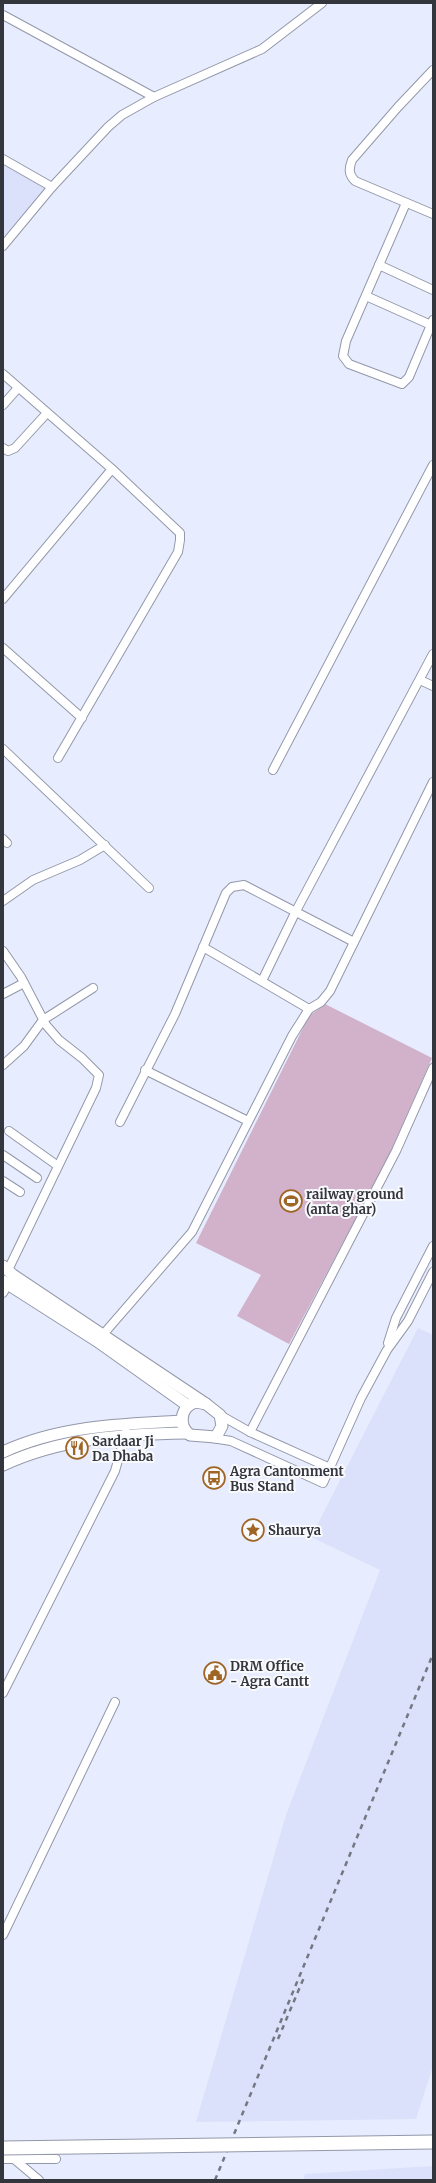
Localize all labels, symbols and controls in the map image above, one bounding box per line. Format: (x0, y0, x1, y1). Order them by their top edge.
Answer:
place label: railway ground (anta ghar) (306, 1186, 404, 1218)
sports icon: railway ground (anta ghar) (278, 1188, 304, 1214)
place label: Sardaar Ji Da Dhaba (92, 1433, 155, 1465)
restaurant icon: Sardaar Ji Da Dhaba (64, 1435, 90, 1461)
place label: Agra Cantonment Bus Stand (229, 1463, 344, 1495)
bus stop icon: Agra Cantonment Bus Stand (201, 1465, 227, 1491)
place icon: Shaurya (240, 1517, 266, 1543)
place label: Shaurya (268, 1522, 321, 1539)
place label: DRM Office - Agra Cantt (230, 1658, 310, 1690)
public building icon: DRM Office - Agra Cantt (202, 1660, 228, 1686)

